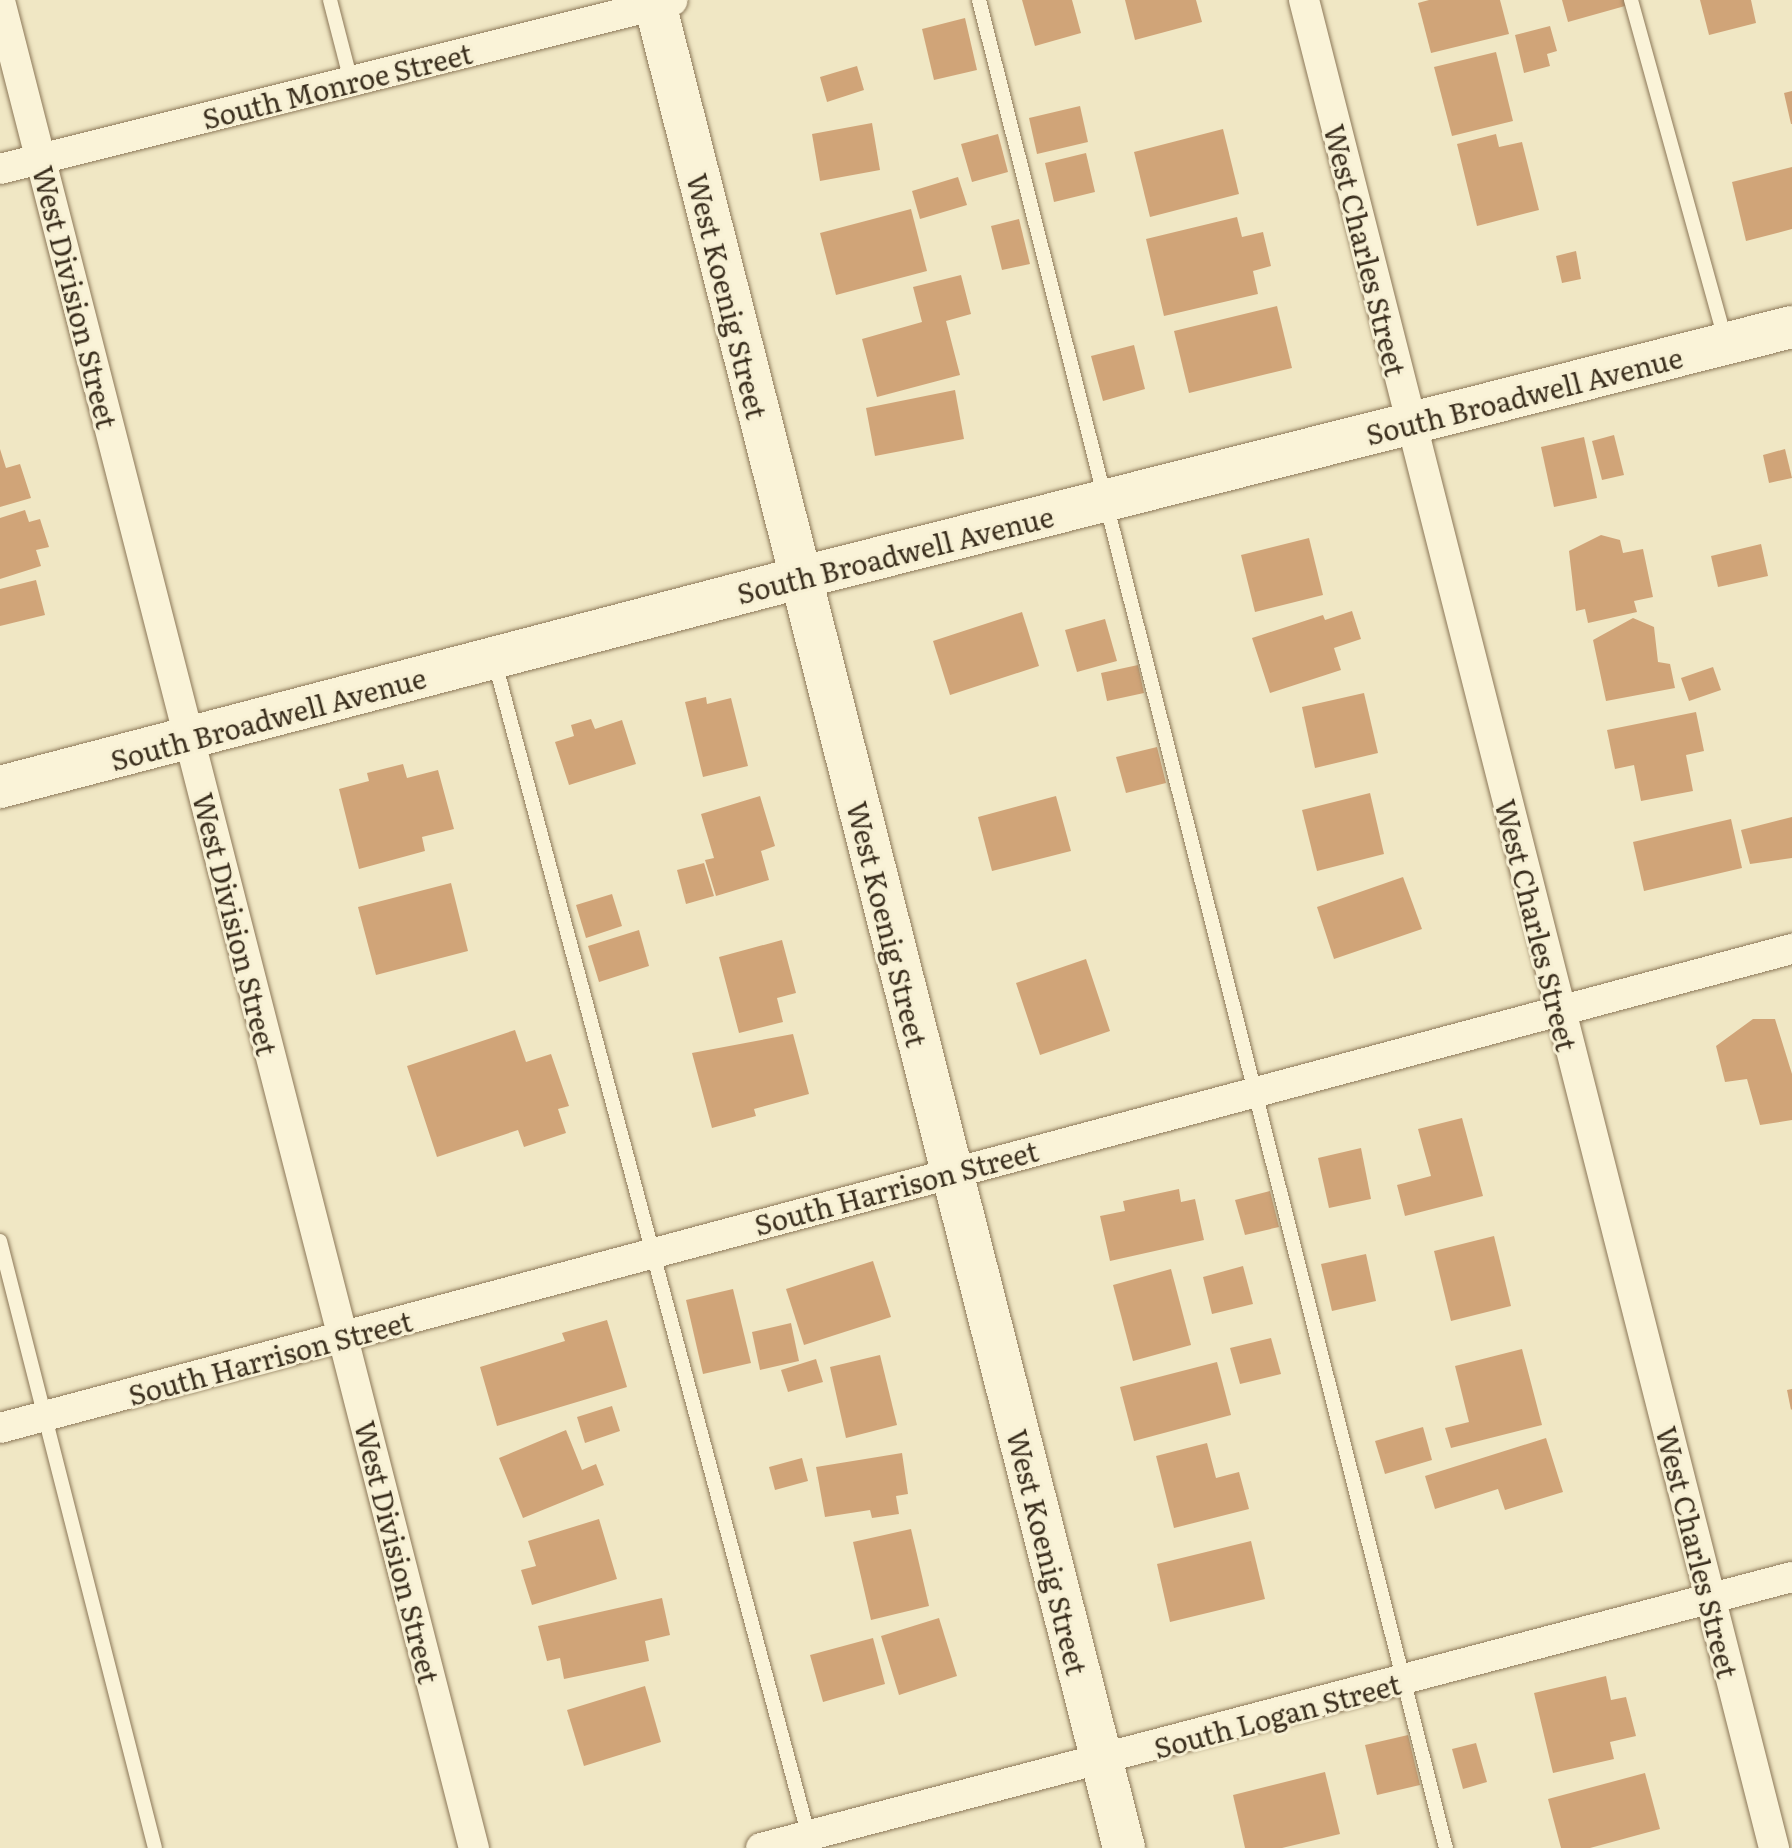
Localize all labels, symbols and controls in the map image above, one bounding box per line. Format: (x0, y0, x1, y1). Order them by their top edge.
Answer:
street label: South Monroe Street (199, 35, 475, 135)
street label: West Charles Street (1318, 121, 1414, 379)
street label: West Division Street (27, 162, 125, 432)
street label: West Koenig Street (681, 170, 775, 422)
street label: South Broadwell Avenue (1362, 339, 1686, 451)
street label: South Broadwell Avenue (733, 498, 1057, 610)
street label: South Broadwell Avenue (107, 660, 429, 776)
street label: West Division Street (187, 789, 285, 1059)
street label: West Charles Street (1489, 796, 1585, 1054)
street label: West Koenig Street (841, 798, 935, 1050)
street label: South Harrison Street (750, 1133, 1042, 1241)
street label: South Harrison Street (124, 1303, 416, 1411)
street label: West Division Street (349, 1417, 447, 1687)
street label: West Charles Street (1650, 1423, 1746, 1681)
street label: West Koenig Street (1001, 1426, 1095, 1678)
street label: South Logan Street (1150, 1666, 1404, 1764)

